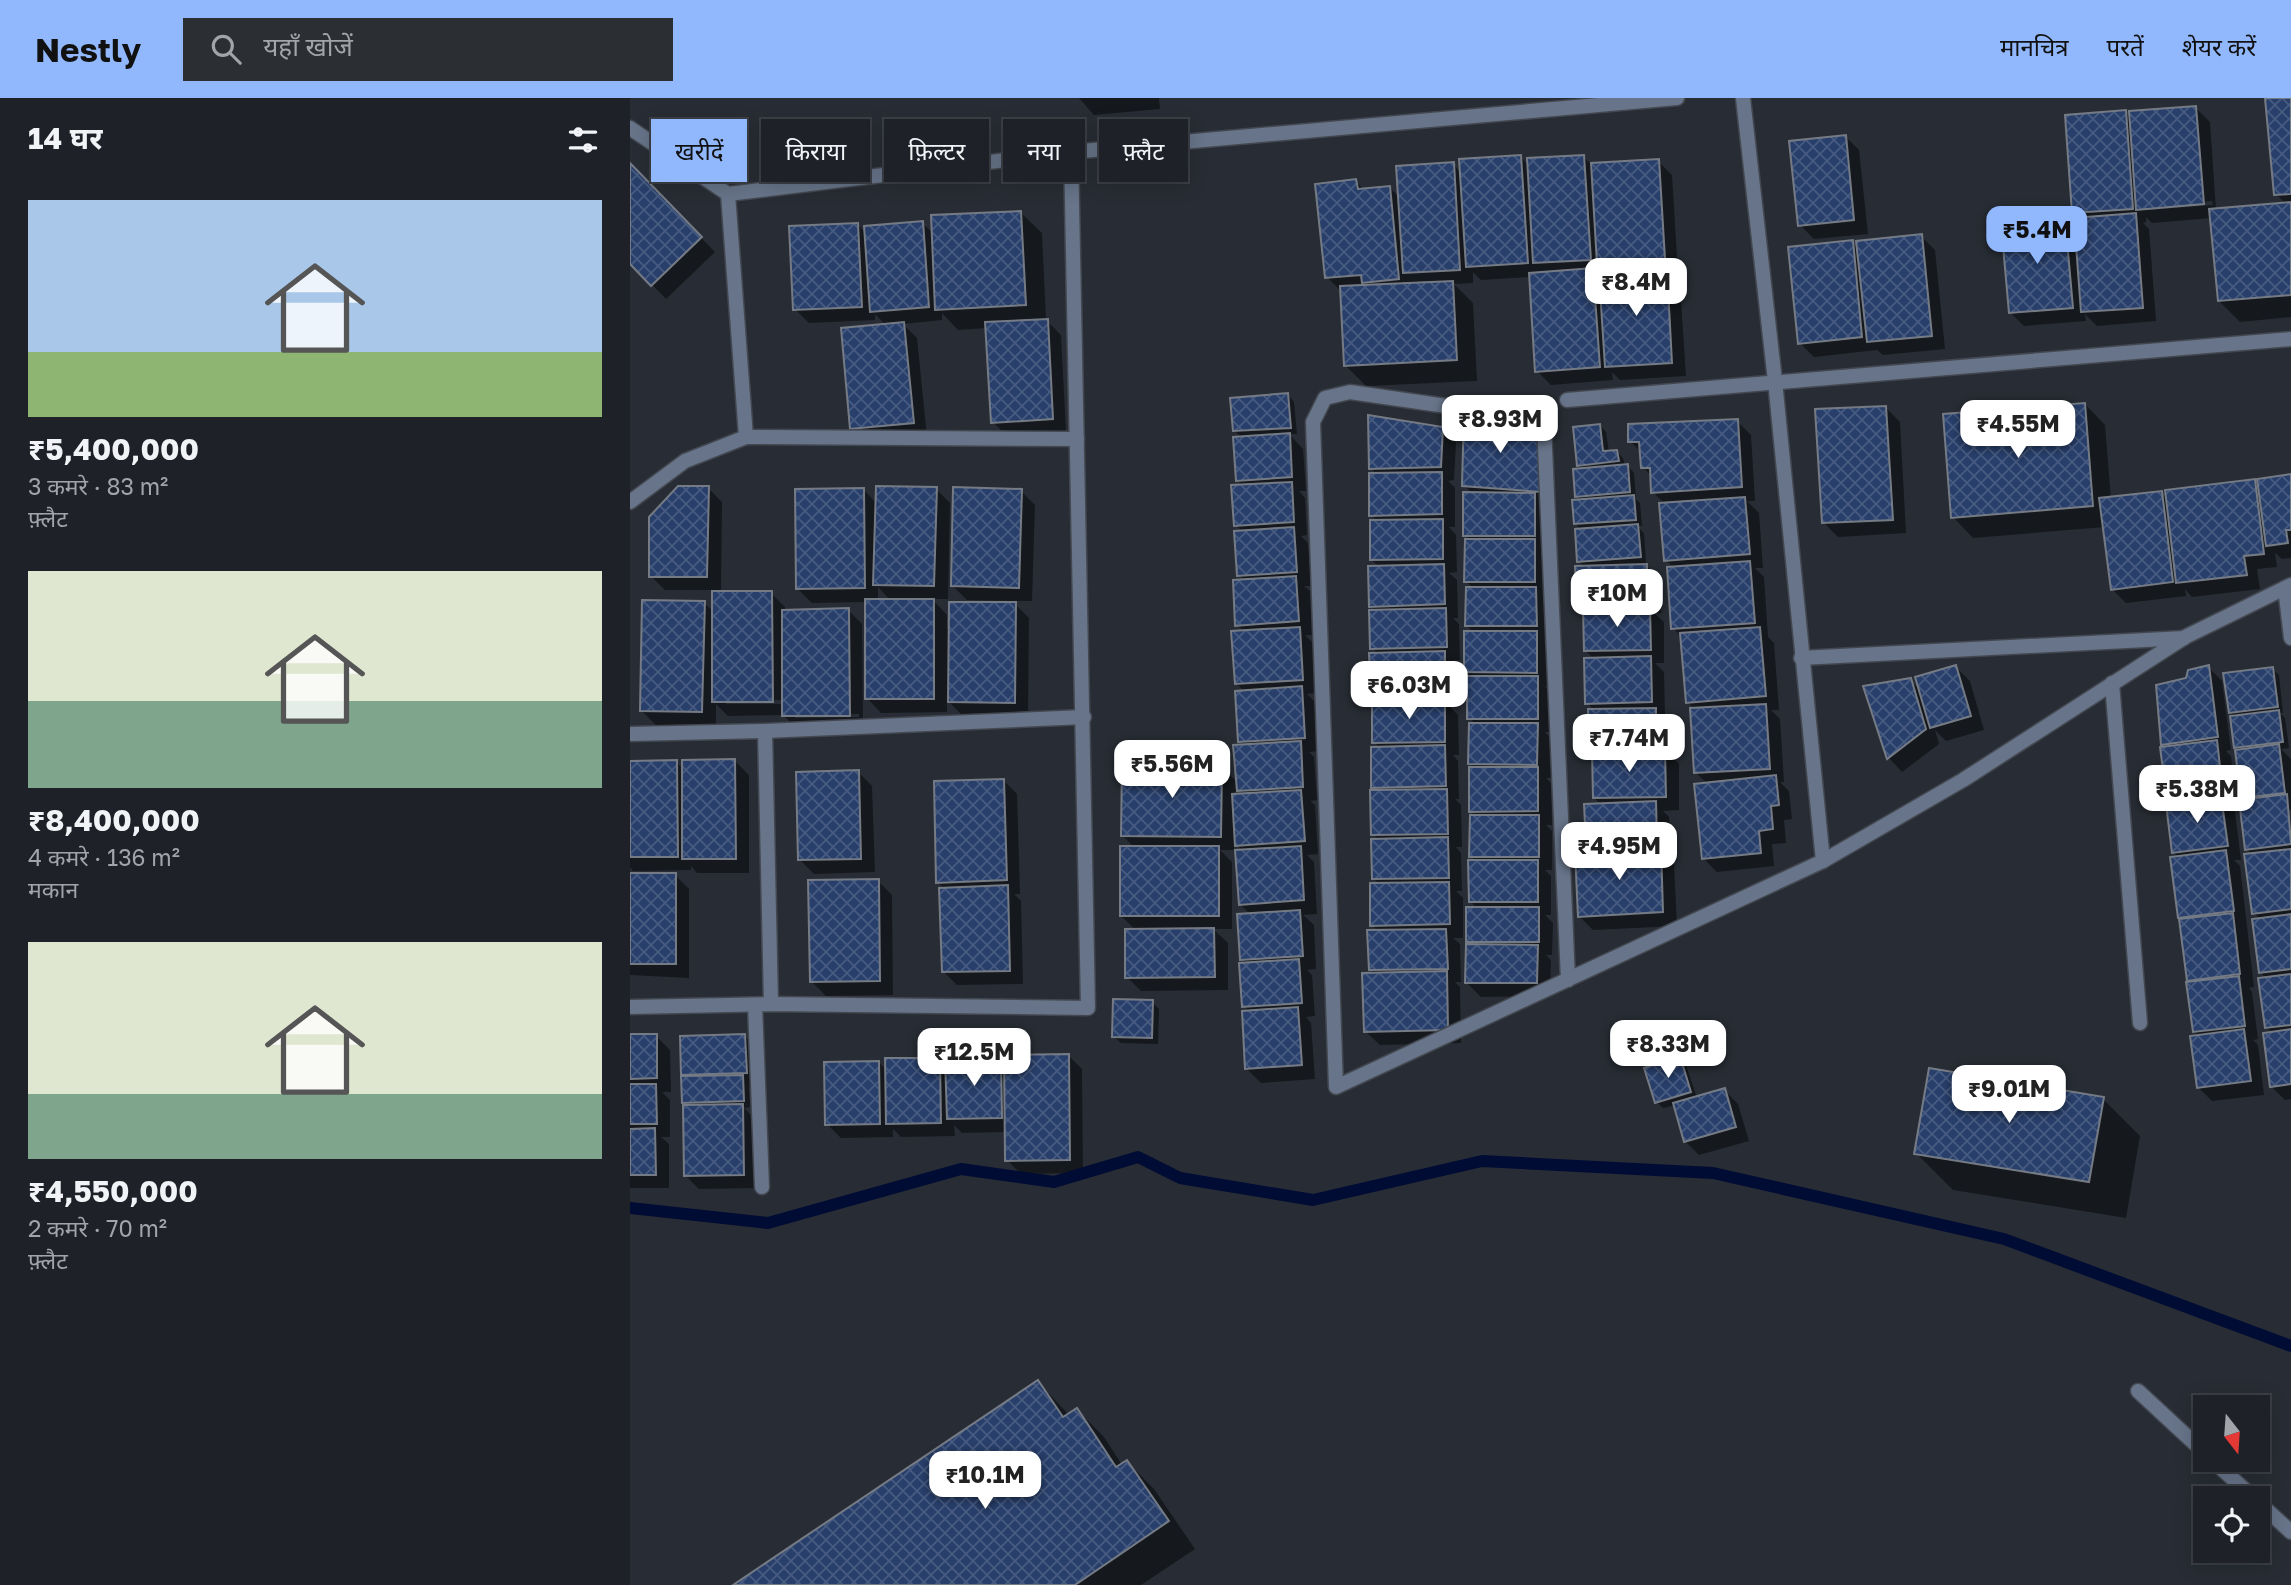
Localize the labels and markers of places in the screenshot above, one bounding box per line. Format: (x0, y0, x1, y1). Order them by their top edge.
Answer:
pin: ₹5.4M (1988, 206, 2086, 266)
pin: ₹8.4M (1587, 258, 1685, 318)
pin: ₹8.93M (1443, 396, 1557, 455)
pin: ₹4.55M (1961, 400, 2075, 460)
pin: ₹10M (1576, 570, 1658, 629)
pin: ₹6.03M (1352, 662, 1466, 721)
pin: ₹7.74M (1572, 714, 1686, 774)
pin: ₹5.56M (1115, 740, 1229, 800)
pin: ₹5.38M (2140, 766, 2254, 825)
pin: ₹4.95M (1562, 822, 1676, 882)
pin: ₹8.33M (1611, 1020, 1725, 1080)
pin: ₹12.5M (917, 1028, 1031, 1088)
pin: ₹9.01M (1952, 1066, 2066, 1125)
pin: ₹10.1M (928, 1452, 1042, 1511)

